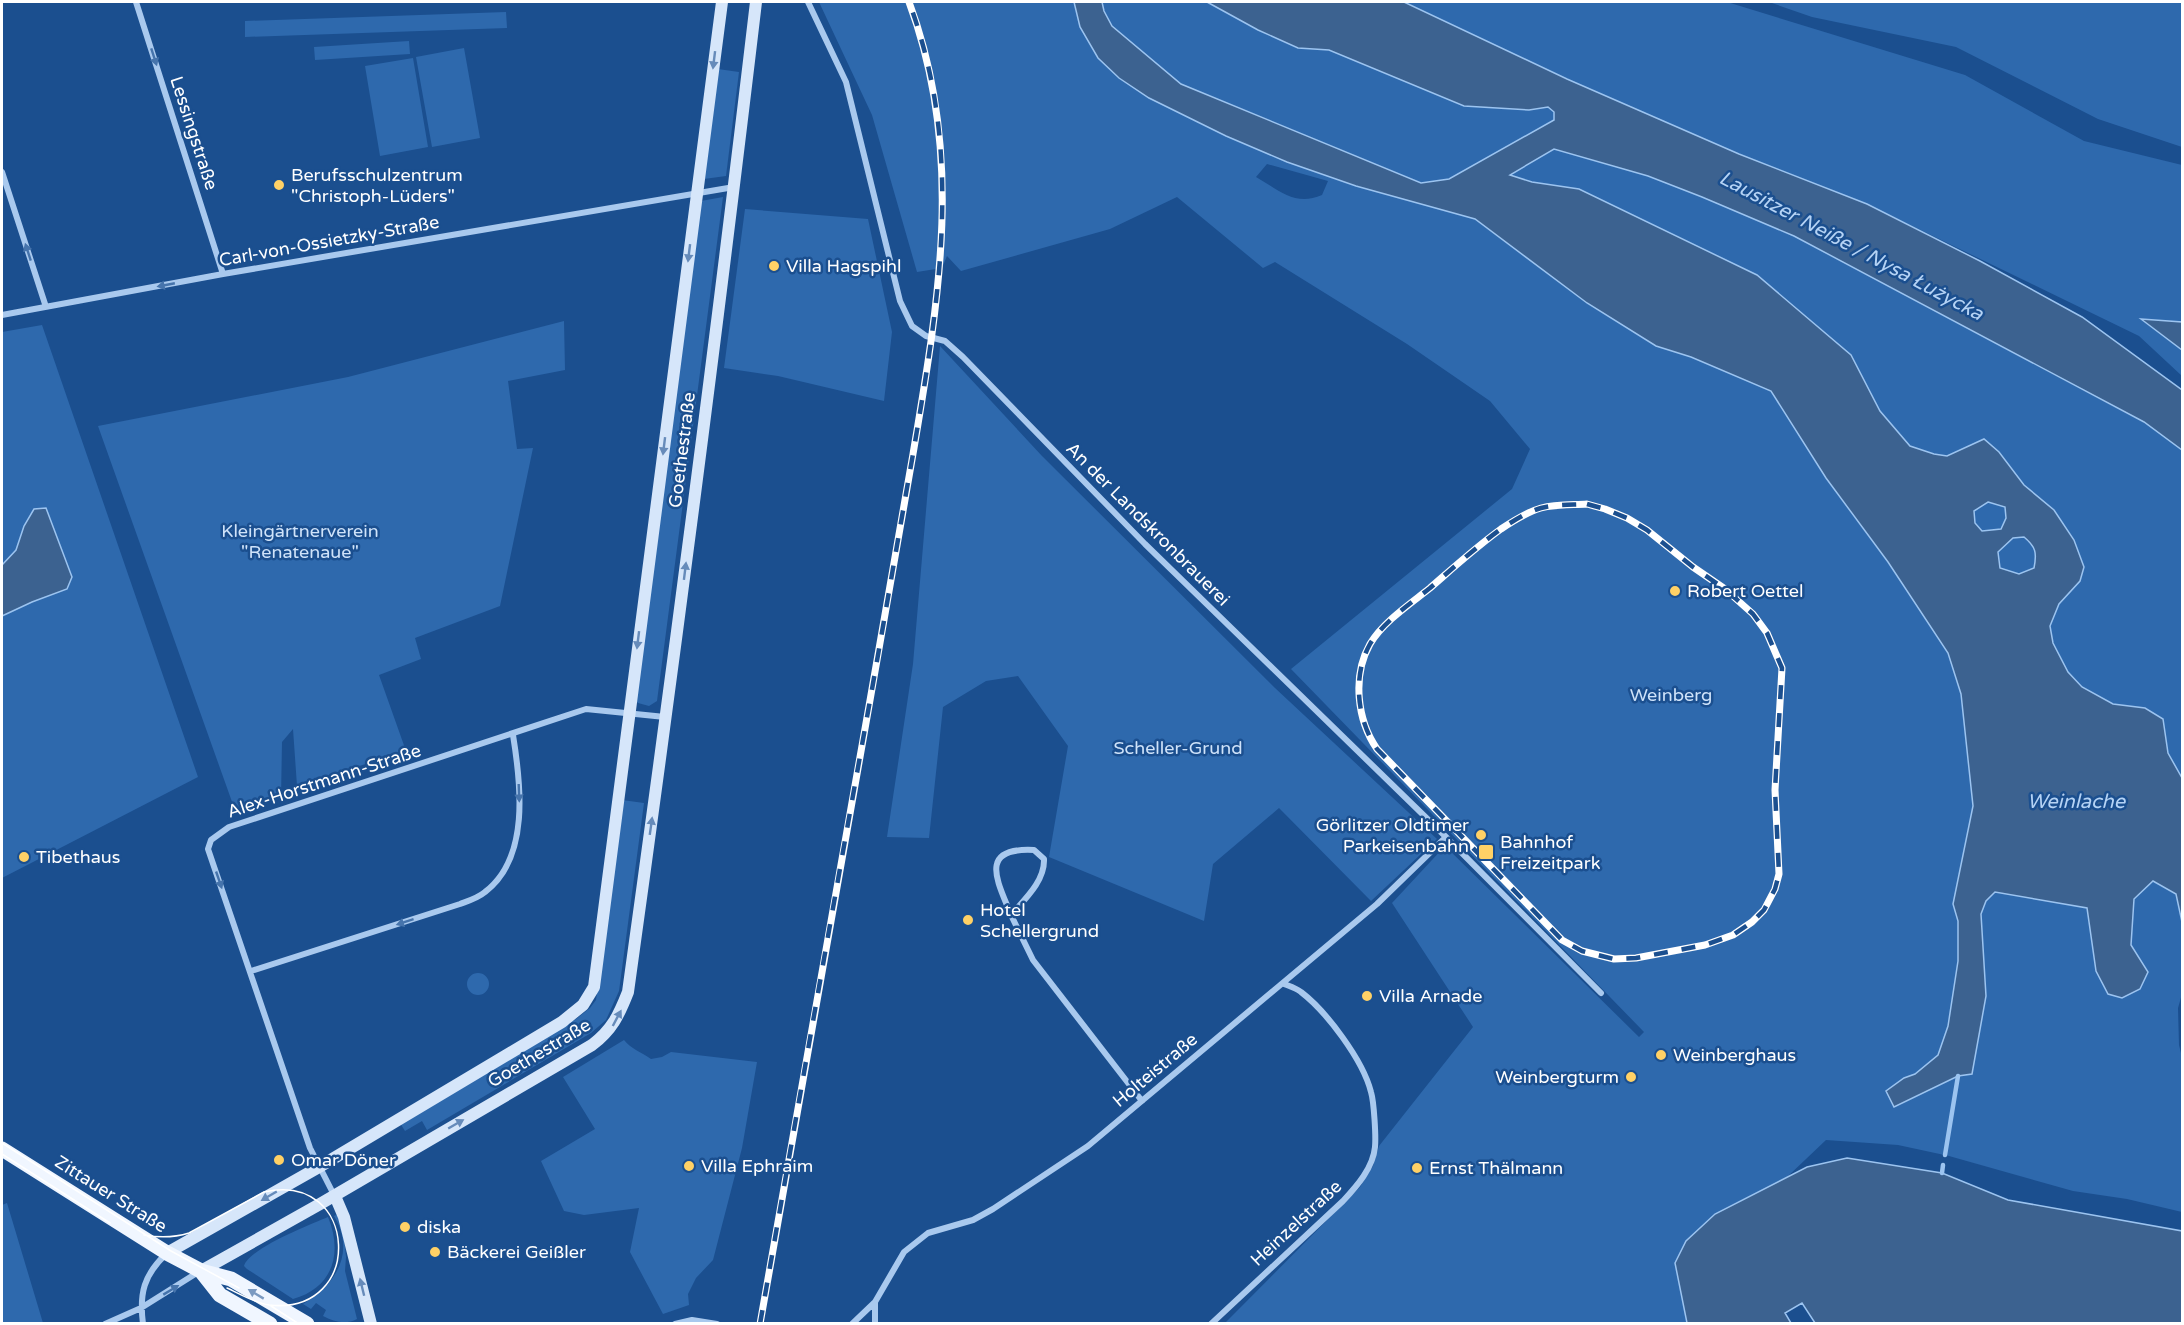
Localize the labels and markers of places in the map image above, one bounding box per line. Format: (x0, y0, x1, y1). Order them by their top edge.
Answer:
place label: Berufsschulzentrum "Christoph-Lüders" (291, 164, 463, 207)
marker: Berufsschulzentrum "Christoph-Lüders" (272, 178, 286, 192)
place label: Villa Hagspihl (786, 255, 902, 277)
marker: Villa Hagspihl (767, 259, 781, 273)
place label: Robert Oettel (1687, 580, 1804, 602)
marker: Robert Oettel (1668, 584, 1682, 598)
place label: Görlitzer Oldtimer Parkeisenbahn (1316, 814, 1469, 857)
marker: Görlitzer Oldtimer Parkeisenbahn (1474, 828, 1488, 842)
place label: Bahnhof Freizeitpark (1500, 831, 1601, 874)
marker: Bahnhof Freizeitpark (1477, 843, 1495, 861)
place label: Tibethaus (36, 846, 120, 868)
marker: Tibethaus (17, 850, 31, 864)
place label: Hotel Schellergrund (980, 899, 1099, 942)
marker: Hotel Schellergrund (961, 913, 975, 927)
place label: Villa Arnade (1379, 985, 1482, 1007)
marker: Villa Arnade (1360, 989, 1374, 1003)
place label: Weinberghaus (1673, 1044, 1796, 1066)
marker: Weinberghaus (1654, 1048, 1668, 1062)
place label: Weinbergturm (1495, 1066, 1619, 1088)
marker: Weinbergturm (1624, 1070, 1638, 1084)
place label: Omar Döner (291, 1149, 396, 1171)
marker: Omar Döner (272, 1153, 286, 1167)
place label: Villa Ephraim (701, 1155, 813, 1177)
place label: Ernst Thälmann (1429, 1157, 1563, 1179)
marker: Villa Ephraim (682, 1159, 696, 1173)
marker: Ernst Thälmann (1410, 1161, 1424, 1175)
place label: diska (417, 1216, 461, 1238)
marker: diska (398, 1220, 412, 1234)
place label: Bäckerei Geißler (447, 1241, 586, 1263)
marker: Bäckerei Geißler (428, 1245, 442, 1259)

